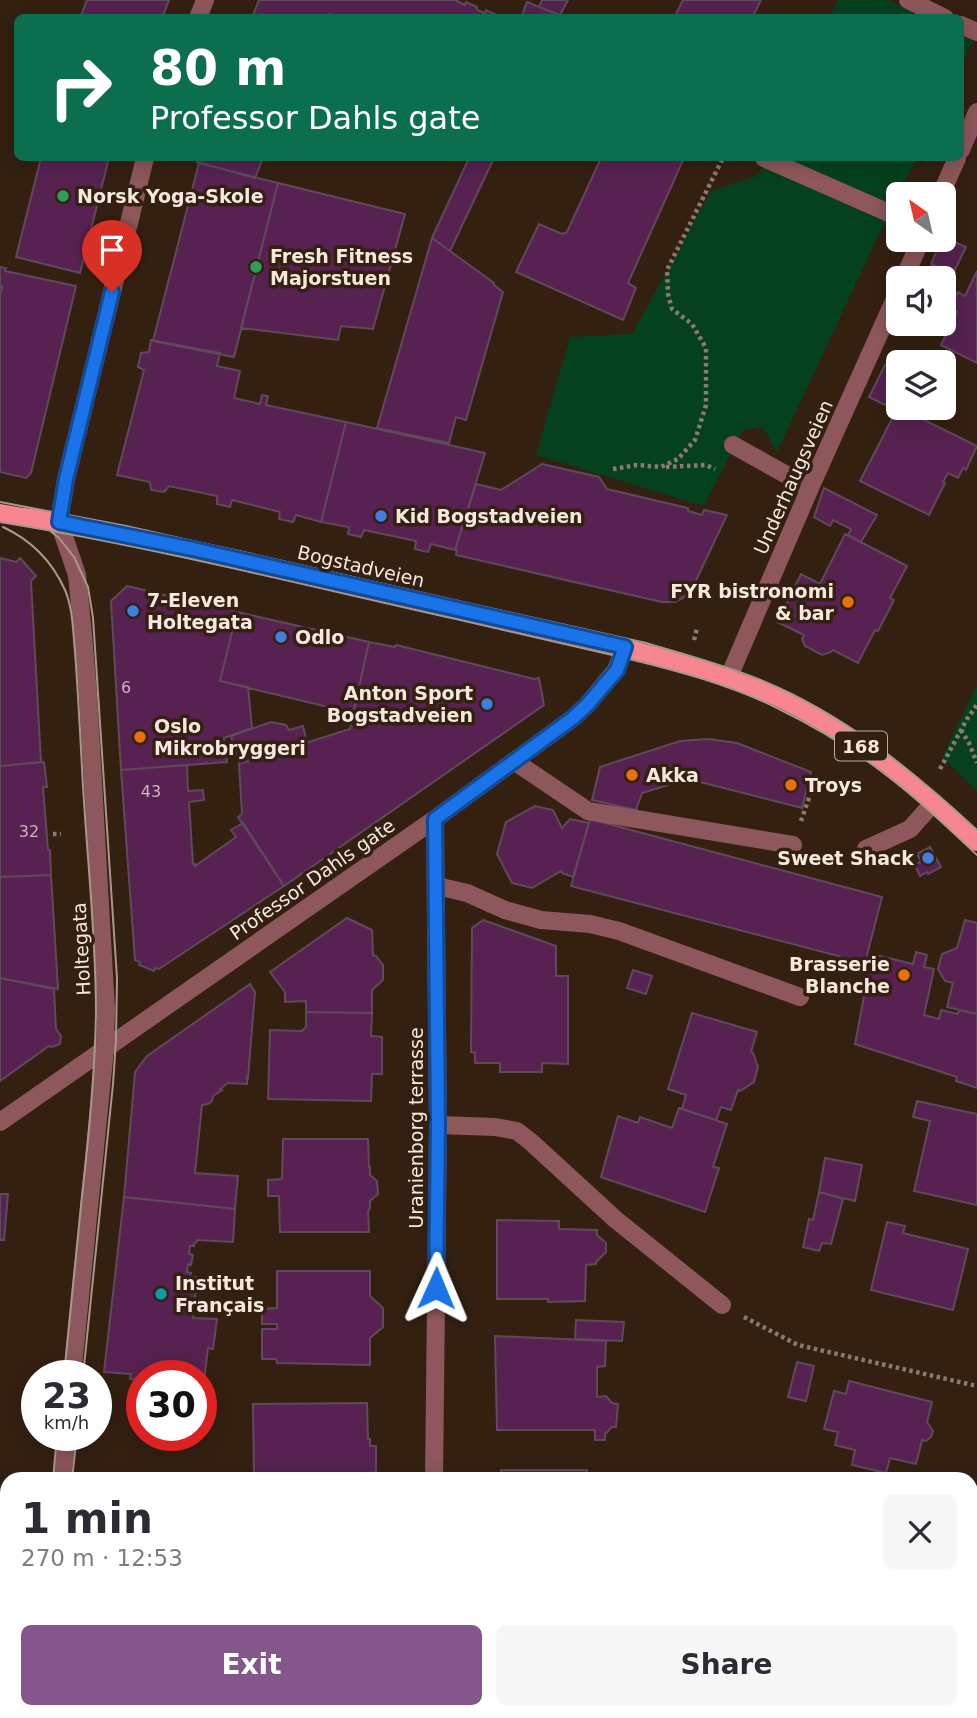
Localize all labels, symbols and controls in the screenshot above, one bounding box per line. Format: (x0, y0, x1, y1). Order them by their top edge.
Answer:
text: 80 m (150, 40, 286, 97)
icon: right (35, 42, 126, 133)
text: Professor Dahls gate (150, 99, 480, 137)
north arrow (886, 182, 956, 252)
map controls (886, 182, 956, 420)
place label: Norsk Yoga-Skole (77, 185, 264, 207)
marker: Norsk Yoga-Skole (55, 188, 71, 204)
pin (82, 220, 142, 292)
icon: arrive (93, 231, 131, 269)
place label: Fresh Fitness Majorstuen (270, 245, 413, 289)
marker: Fresh Fitness Majorstuen (248, 259, 264, 275)
button: sound (886, 266, 956, 336)
button: layers (886, 350, 956, 420)
street label: Underhaugsveien (749, 396, 837, 558)
place label: Kid Bogstadveien (395, 505, 583, 527)
marker: Kid Bogstadveien (373, 508, 389, 524)
street label: Bogstadveien (295, 541, 427, 591)
place label: FYR bistronomi & bar (670, 580, 835, 624)
place label: 7-Eleven Holtegata (147, 589, 253, 633)
marker: FYR bistronomi & bar (840, 594, 856, 610)
marker: 7-Eleven Holtegata (125, 603, 141, 619)
place label: Odlo (295, 626, 344, 648)
marker: Odlo (273, 629, 289, 645)
house number: 6 (121, 678, 131, 697)
place label: Anton Sport Bogstadveien (327, 682, 473, 726)
marker: Anton Sport Bogstadveien (479, 696, 495, 712)
place label: Oslo Mikrobryggeri (154, 715, 306, 759)
marker: Oslo Mikrobryggeri (132, 729, 148, 745)
road number: 168 (835, 732, 887, 760)
place label: Akka (646, 764, 699, 786)
marker: Akka (624, 767, 640, 783)
place label: Troys (805, 774, 862, 796)
marker: Troys (783, 777, 799, 793)
house number: 43 (141, 782, 161, 801)
street label: Professor Dahls gate (225, 814, 399, 944)
house number: 32 (19, 822, 39, 841)
place label: Sweet Shack (777, 847, 914, 869)
marker: Sweet Shack (920, 850, 936, 866)
street label: Holtegata (68, 902, 94, 996)
place label: Brasserie Blanche (789, 953, 890, 997)
marker: Brasserie Blanche (896, 967, 912, 983)
street label: Uranienborg terrasse (405, 1027, 427, 1229)
position arrow (399, 1251, 473, 1325)
place label: Institut Français (175, 1272, 264, 1316)
marker: Institut Français (153, 1286, 169, 1302)
speed limit sign: 30 (126, 1360, 217, 1451)
text: 23 (42, 1376, 91, 1416)
text: km/h (44, 1412, 89, 1433)
text: 1 min (21, 1494, 153, 1543)
button: close (883, 1495, 957, 1569)
text: 270 m · 12:53 (21, 1545, 183, 1571)
button: Exit (21, 1625, 482, 1705)
button: Share (496, 1625, 957, 1705)

